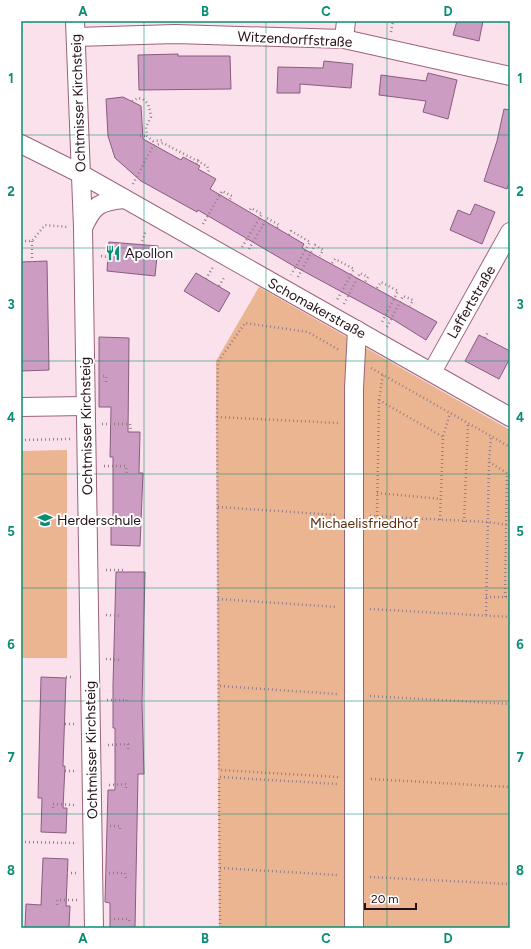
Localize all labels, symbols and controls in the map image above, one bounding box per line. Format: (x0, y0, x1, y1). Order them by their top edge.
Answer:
text: A (78, 4, 88, 19)
text: B (201, 4, 209, 19)
text: C (321, 4, 331, 19)
text: D (443, 4, 453, 19)
street label: Witzendorffstraße (237, 28, 353, 51)
street label: Ochtmisser Kirchsteig (68, 34, 89, 172)
text: 1 (8, 71, 14, 86)
text: 1 (517, 71, 523, 86)
text: 2 (7, 184, 15, 199)
text: 2 (516, 184, 524, 199)
restaurant icon: Apollon (104, 244, 122, 262)
place label: Apollon (125, 245, 173, 262)
street label: Laffertstraße (444, 262, 499, 342)
street label: Schomakerstraße (265, 274, 369, 343)
text: 3 (7, 297, 15, 312)
text: 3 (516, 297, 524, 312)
street label: Ochtmisser Kirchsteig (77, 357, 96, 495)
text: 4 (7, 410, 15, 425)
text: 4 (516, 410, 524, 425)
school or university icon: Herderschule (36, 511, 54, 529)
place label: Herderschule (57, 512, 141, 529)
park label: Michaelisfriedhof (310, 515, 419, 532)
text: 5 (7, 524, 15, 539)
text: 5 (516, 524, 524, 539)
text: 6 (7, 637, 15, 652)
text: 6 (516, 637, 524, 652)
street label: Ochtmisser Kirchsteig (82, 681, 101, 819)
text: 7 (7, 750, 15, 765)
text: 7 (516, 750, 524, 765)
text: 8 (7, 863, 15, 878)
text: 8 (516, 863, 524, 878)
scale bar (365, 885, 416, 911)
text: 20 m (371, 892, 399, 906)
text: A (78, 931, 88, 946)
text: B (201, 931, 209, 946)
text: C (321, 931, 331, 946)
text: D (443, 931, 453, 946)

